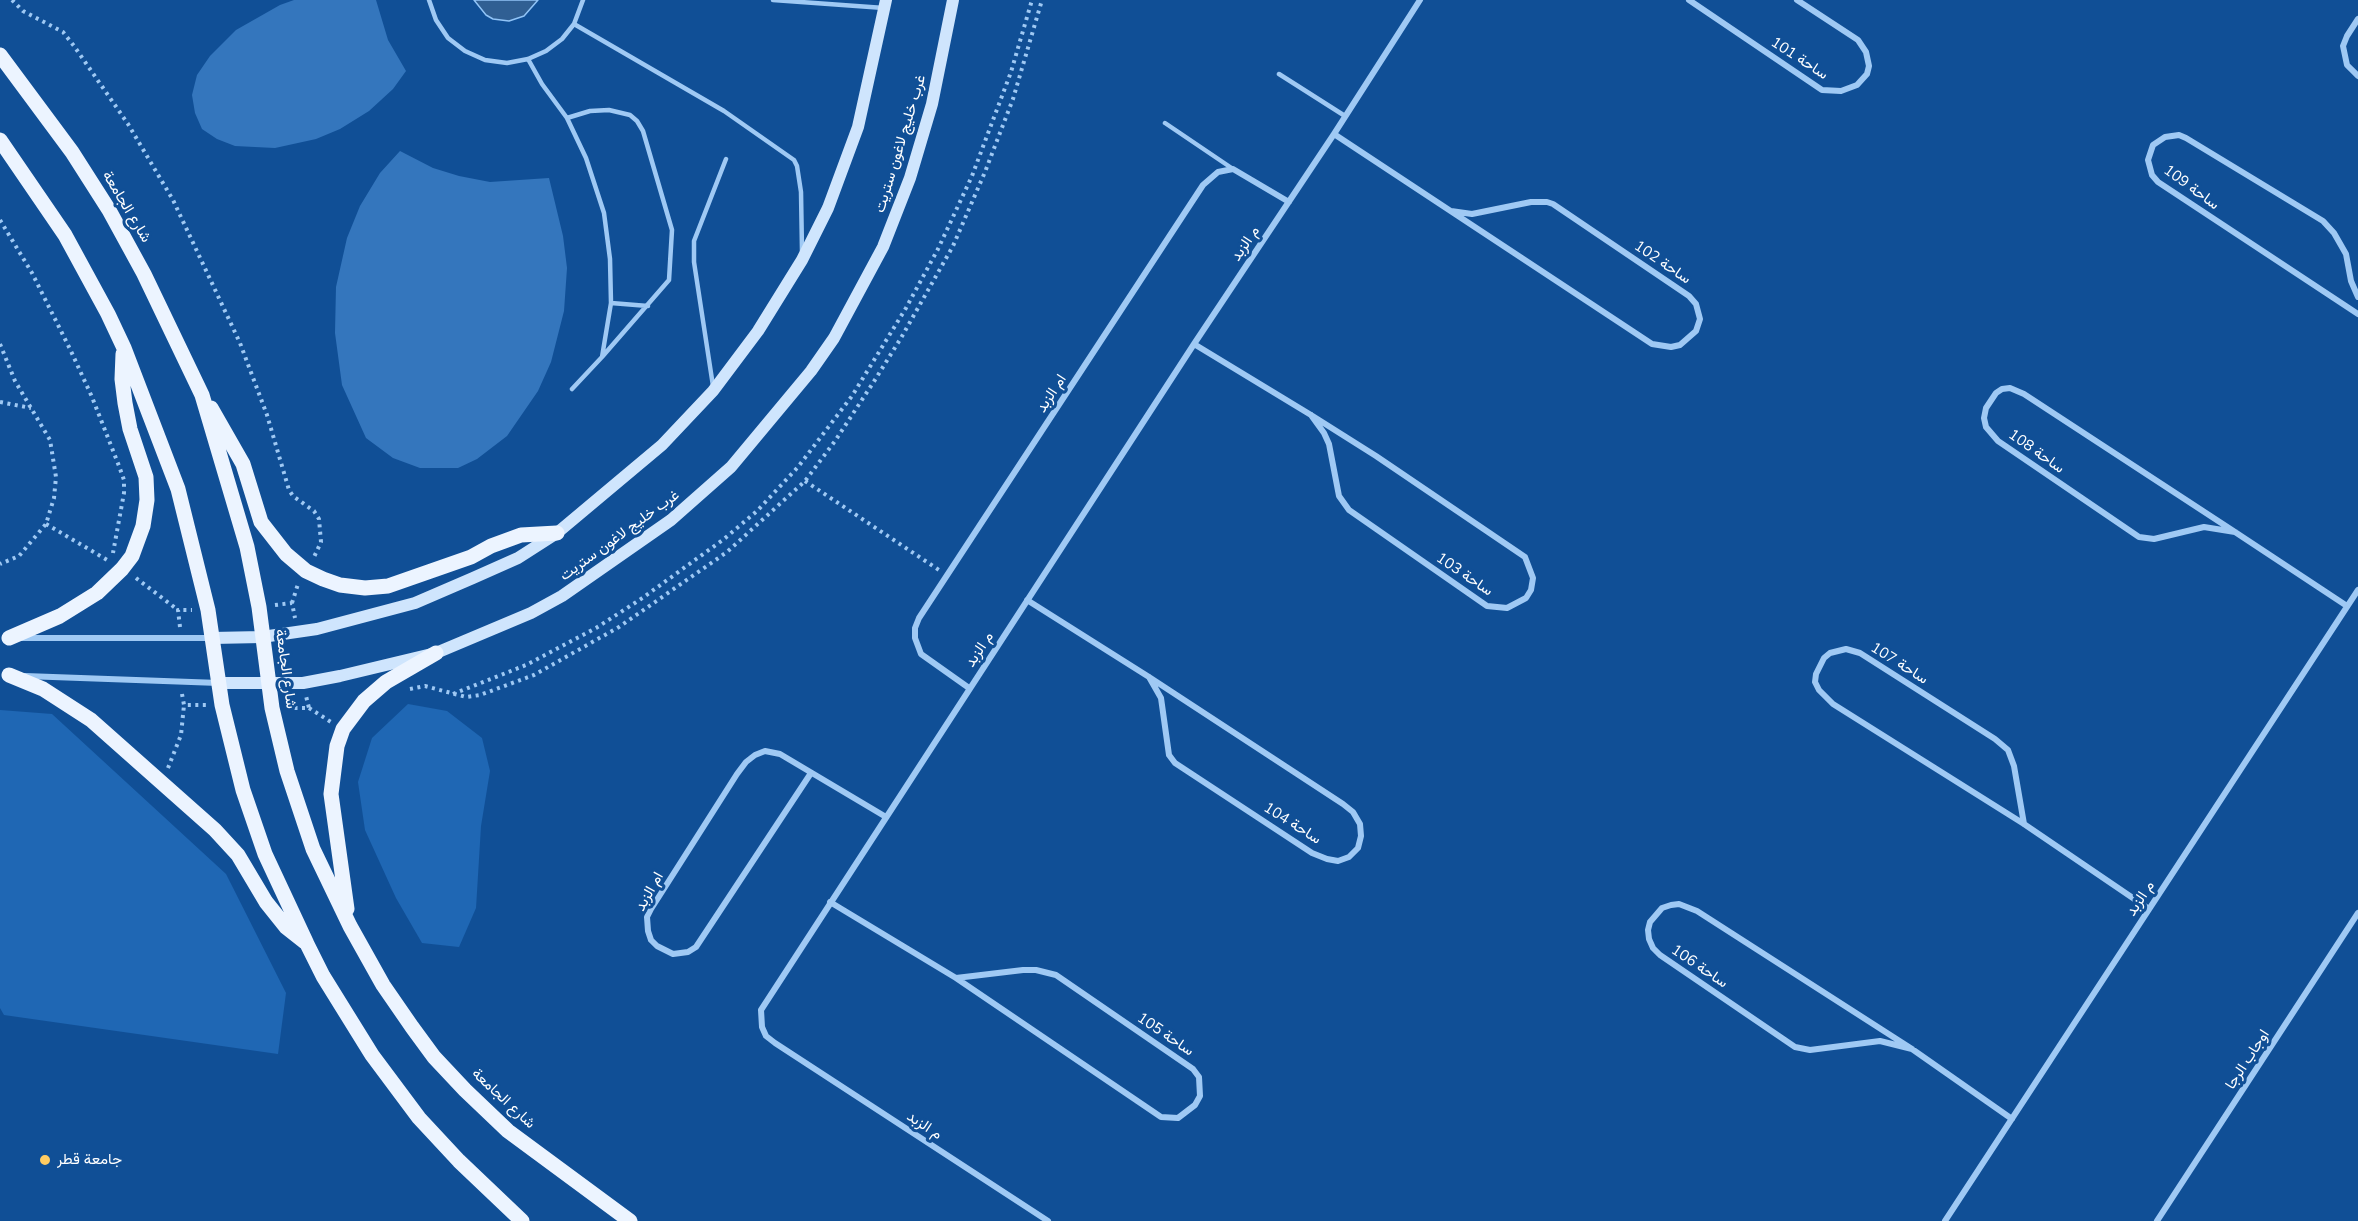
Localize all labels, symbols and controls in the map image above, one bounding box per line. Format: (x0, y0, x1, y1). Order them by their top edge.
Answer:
street label: ساحة 101 (1767, 34, 1831, 84)
street label: غرب خليج لاغون ستريت (871, 73, 931, 215)
street label: ساحة 109 (2160, 162, 2222, 214)
street label: شارع الجامعة (98, 168, 154, 246)
street label: م الزبد (1228, 223, 1264, 265)
street label: ساحة 102 (1630, 238, 1694, 288)
street label: ام الزبد (1033, 372, 1071, 416)
street label: ساحة 108 (2004, 426, 2068, 478)
street label: غرب خليج لاغون ستريت (557, 487, 683, 585)
street label: ساحة 103 (1432, 550, 1496, 600)
street label: شارع الجامعة (270, 628, 300, 710)
street label: م الزبد (962, 629, 998, 671)
street label: ساحة 107 (1867, 639, 1931, 689)
street label: ساحة 104 (1260, 799, 1324, 849)
street label: ام الزبد (632, 869, 668, 915)
street label: م الزبد (2123, 878, 2159, 920)
street label: ساحة 106 (1667, 942, 1731, 992)
street label: ساحة 105 (1133, 1010, 1197, 1060)
street label: اوجاب الرجا (2222, 1027, 2274, 1093)
street label: شارع الجامعة (467, 1065, 539, 1133)
street label: م الزبد (903, 1108, 945, 1144)
place label: جامعة قطر (57, 1151, 122, 1169)
marker: جامعة قطر (38, 1153, 52, 1167)

